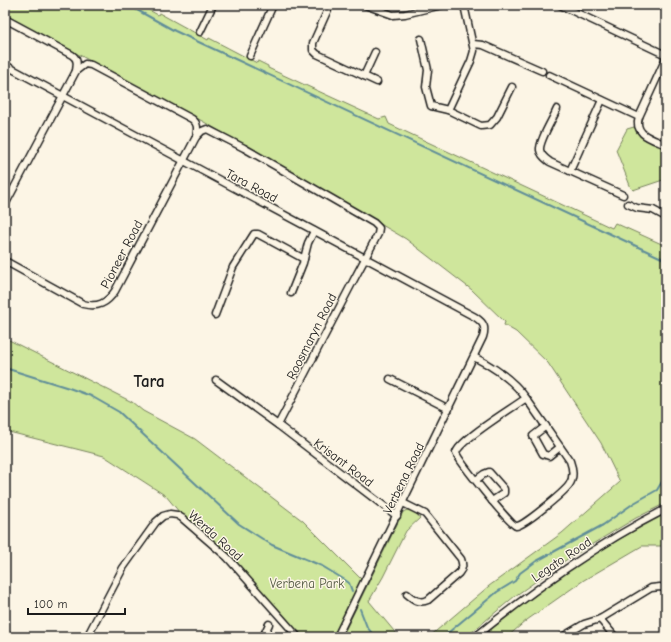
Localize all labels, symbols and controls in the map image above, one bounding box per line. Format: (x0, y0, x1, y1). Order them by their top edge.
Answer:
street label: Tara Road (223, 166, 280, 205)
street label: Pioneer Road (97, 218, 146, 291)
street label: Roosmaryn Road (283, 291, 340, 382)
district label: Tara (133, 372, 165, 391)
street label: Krisant Road (311, 435, 376, 490)
street label: Verbena Road (380, 440, 427, 516)
street label: Werda Road (185, 507, 246, 564)
street label: Legato Road (528, 534, 594, 585)
park label: Verbena Park (270, 576, 345, 591)
scale bar (28, 590, 125, 616)
text: 100 m (34, 597, 67, 611)

